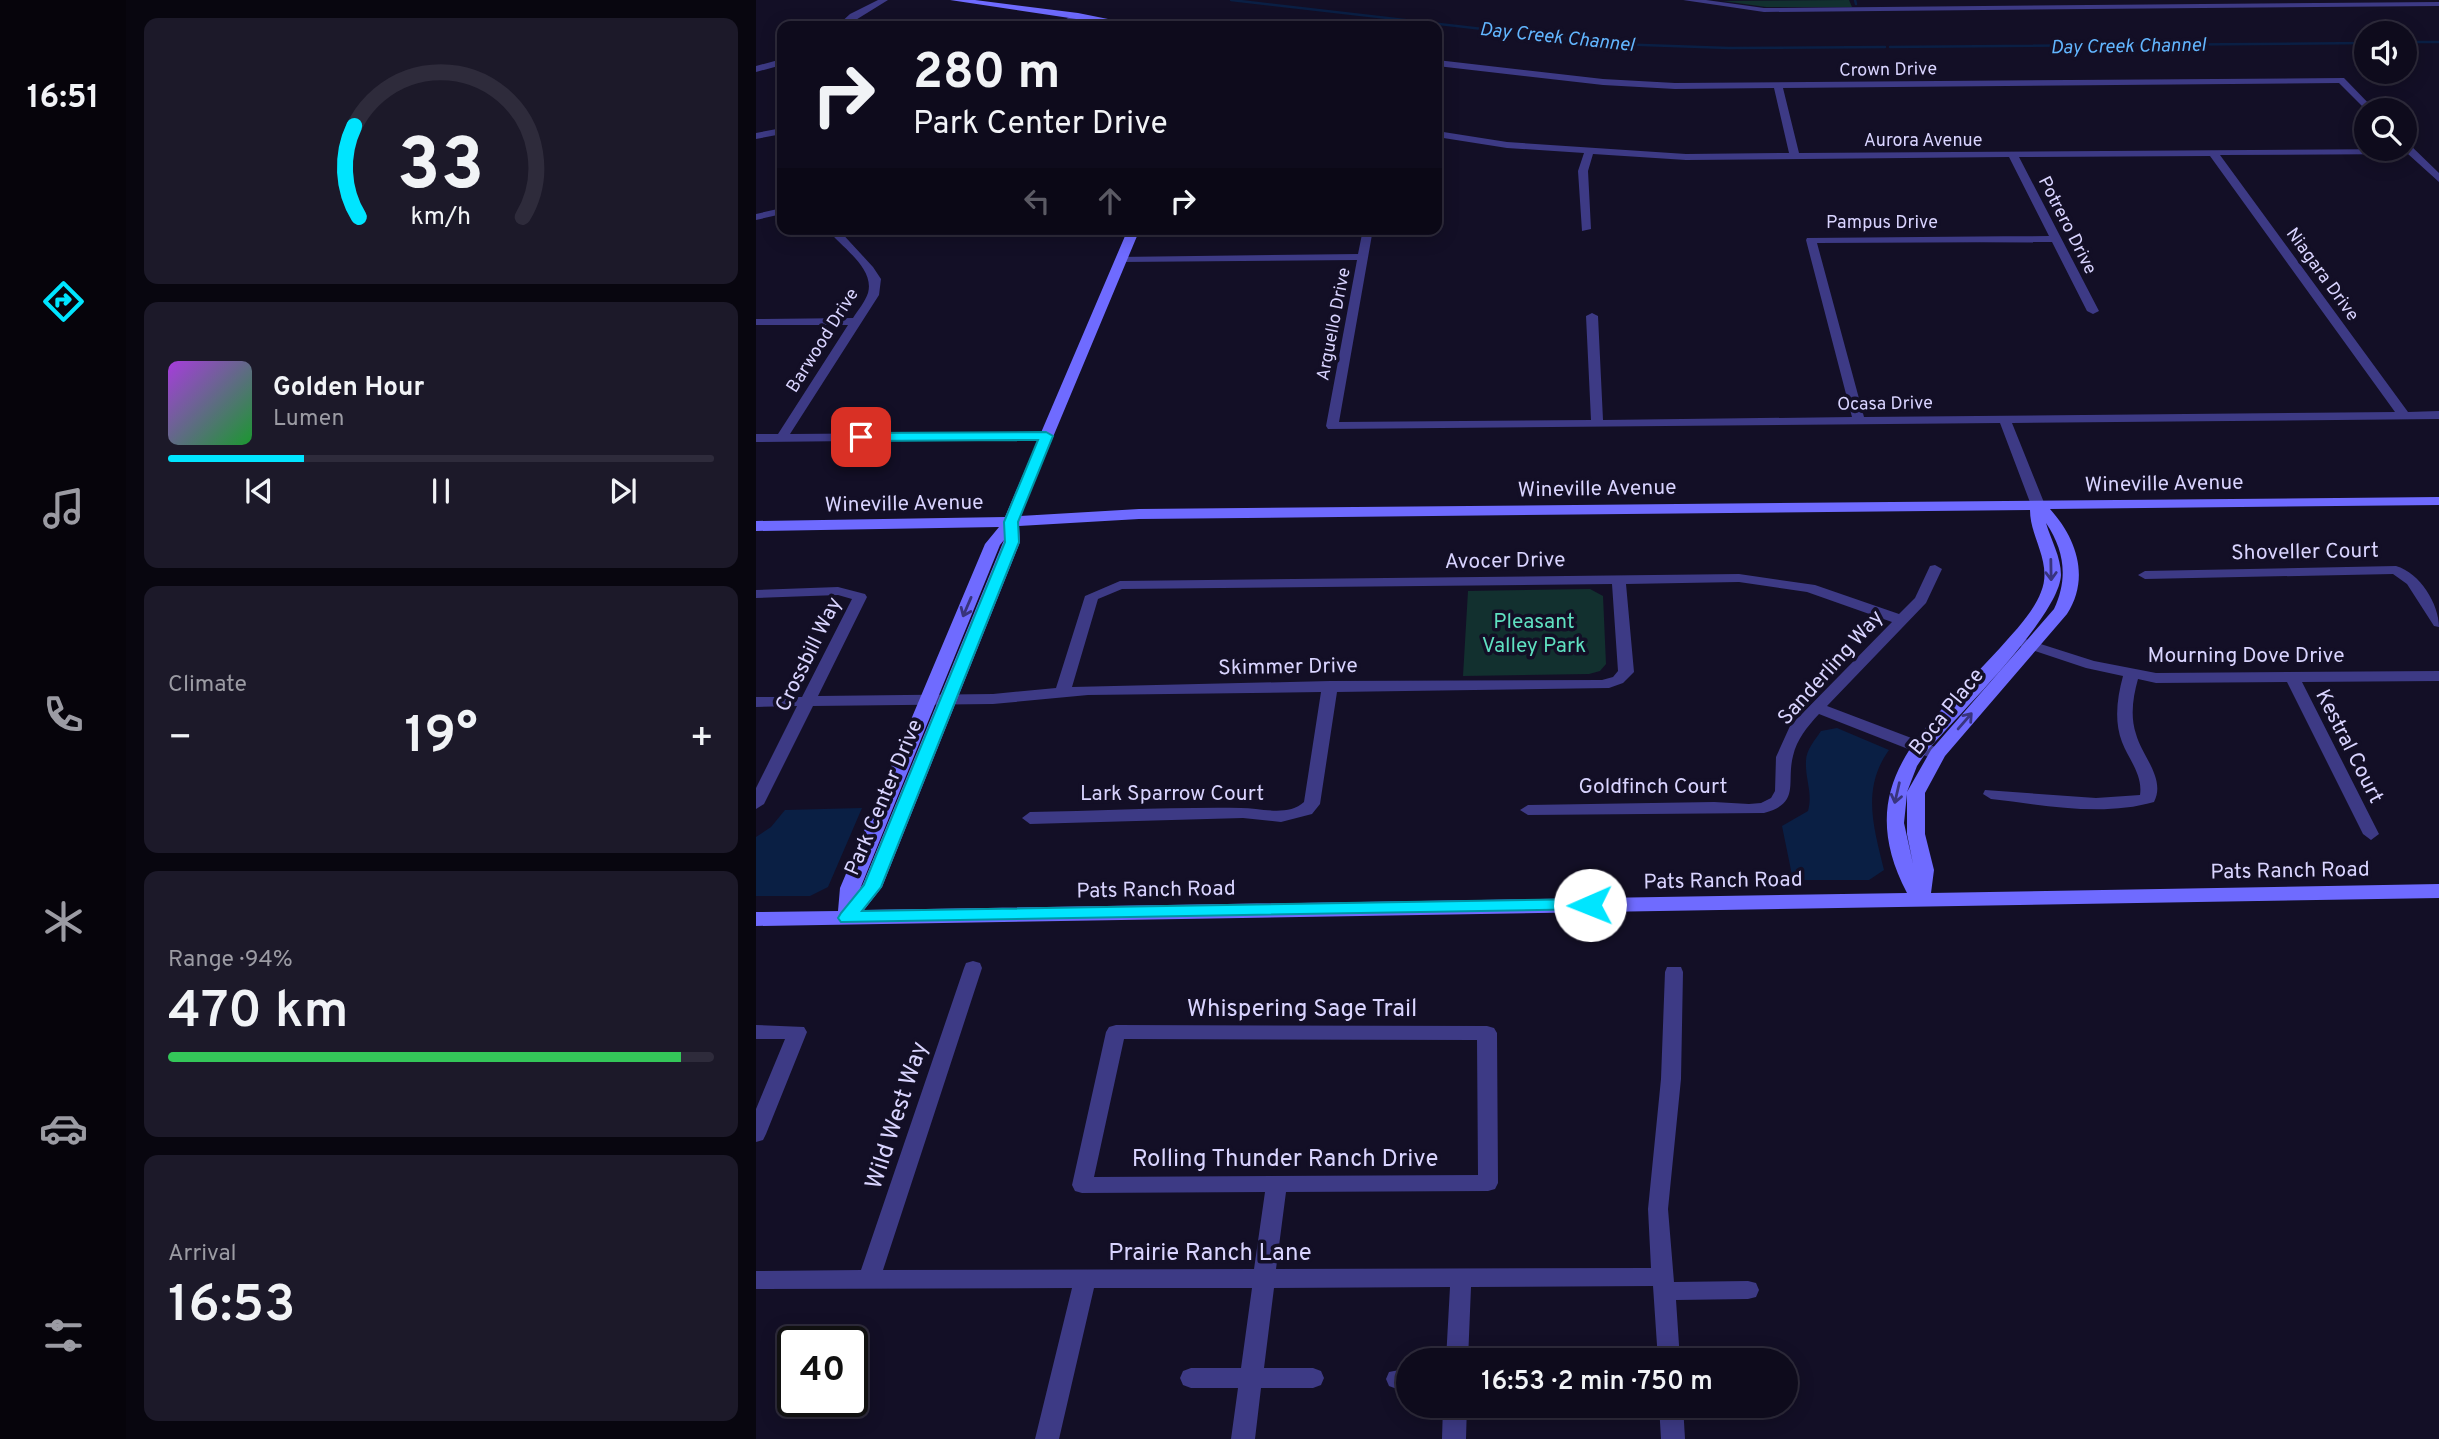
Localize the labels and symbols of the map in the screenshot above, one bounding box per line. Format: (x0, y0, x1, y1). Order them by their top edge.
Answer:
water label: Day Creek Channel (1478, 18, 1636, 58)
water label: Day Creek Channel (2050, 34, 2207, 60)
street label: Crown Drive (1839, 58, 1937, 83)
street label: Aurora Avenue (1864, 130, 1982, 153)
street label: Potrero Drive (2032, 173, 2101, 279)
street label: Pampus Drive (1826, 212, 1938, 235)
street label: Niagara Drive (2280, 224, 2363, 326)
street label: Arguello Drive (1312, 266, 1357, 383)
street label: Barwood Drive (782, 284, 865, 397)
street label: Ocasa Drive (1837, 392, 1933, 417)
pin (831, 407, 891, 467)
street label: Wineville Avenue (2084, 470, 2244, 499)
street label: Wineville Avenue (1517, 475, 1677, 504)
street label: Wineville Avenue (824, 490, 984, 519)
street label: Shoveller Court (2231, 538, 2379, 567)
street label: Avocer Drive (1444, 547, 1566, 576)
one-way arrow (2044, 558, 2058, 581)
street label: Crossbill Way (770, 593, 849, 716)
one-way arrow (959, 595, 972, 617)
street label: Sanderling Way (1772, 605, 1890, 731)
park label: Pleasant Valley Park (1482, 609, 1586, 660)
street label: Mourning Dove Drive (2147, 643, 2345, 670)
street label: Skimmer Drive (1218, 653, 1358, 682)
street label: Boca Place (1904, 663, 1990, 761)
street label: Kestral Court (2308, 685, 2389, 808)
one-way arrow (1957, 712, 1973, 730)
street label: Park Center Drive (839, 715, 929, 880)
street label: Goldfinch Court (1579, 774, 1728, 801)
street label: Lark Sparrow Court (1080, 781, 1264, 808)
one-way arrow (1890, 781, 1904, 804)
street label: Pats Ranch Road (2210, 857, 2370, 886)
street label: Pats Ranch Road (1643, 867, 1803, 896)
position arrow (1553, 868, 1627, 942)
street label: Pats Ranch Road (1076, 876, 1236, 905)
street label: Whispering Sage Trail (1187, 995, 1417, 1025)
street label: Wild West Way (860, 1038, 936, 1193)
street label: Rolling Thunder Ranch Drive (1132, 1145, 1438, 1175)
street label: Prairie Ranch Lane (1108, 1239, 1312, 1269)
speed limit sign: 40 (777, 1326, 868, 1417)

